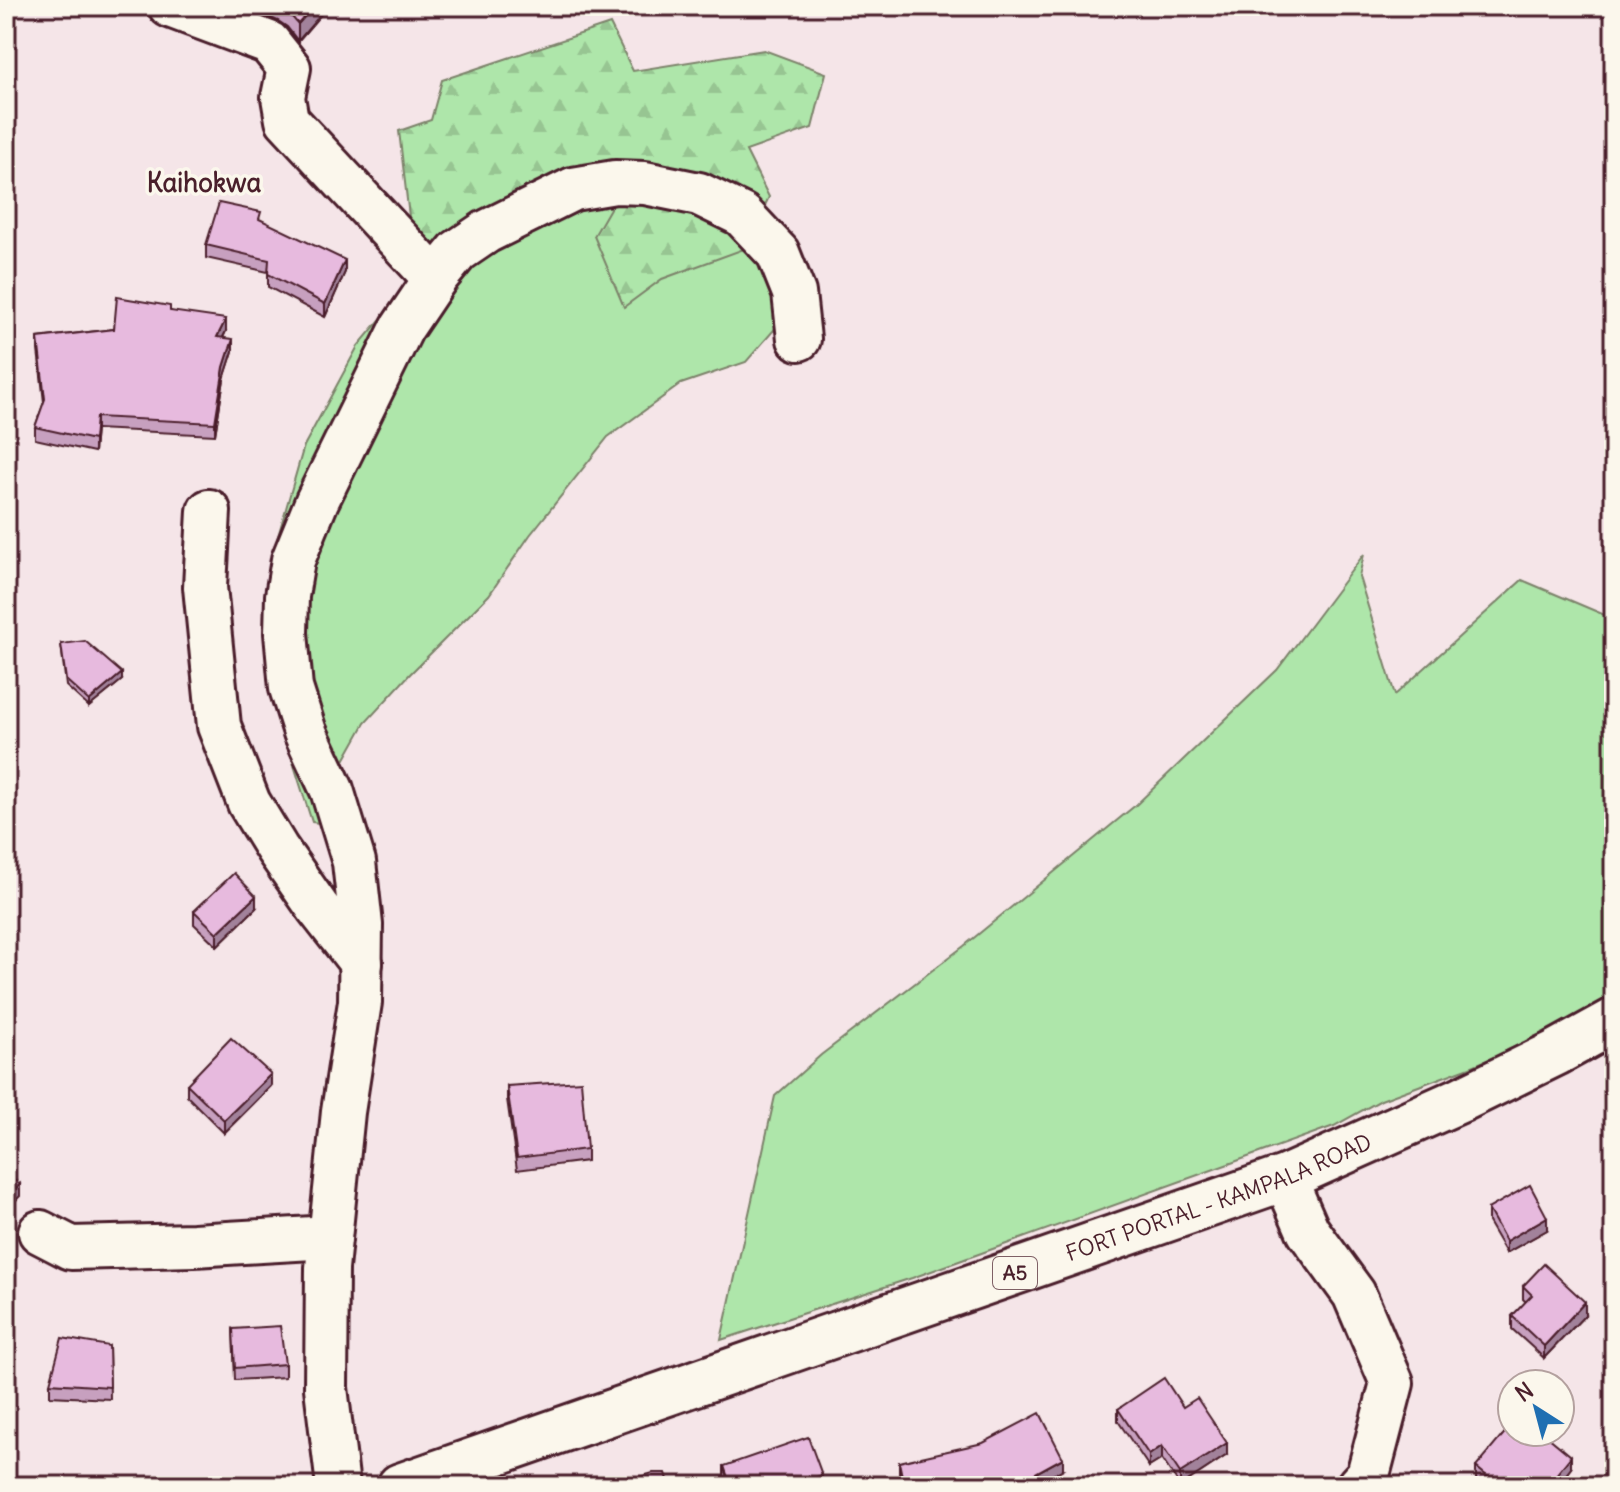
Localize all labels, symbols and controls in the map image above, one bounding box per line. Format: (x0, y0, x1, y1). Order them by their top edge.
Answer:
district label: Kaihokwa (147, 166, 262, 199)
street label: FORT PORTAL - KAMPALA ROAD (1062, 1127, 1376, 1267)
road number: A5 (993, 1257, 1037, 1289)
north arrow (1496, 1368, 1576, 1448)
text: N (1510, 1376, 1539, 1408)

